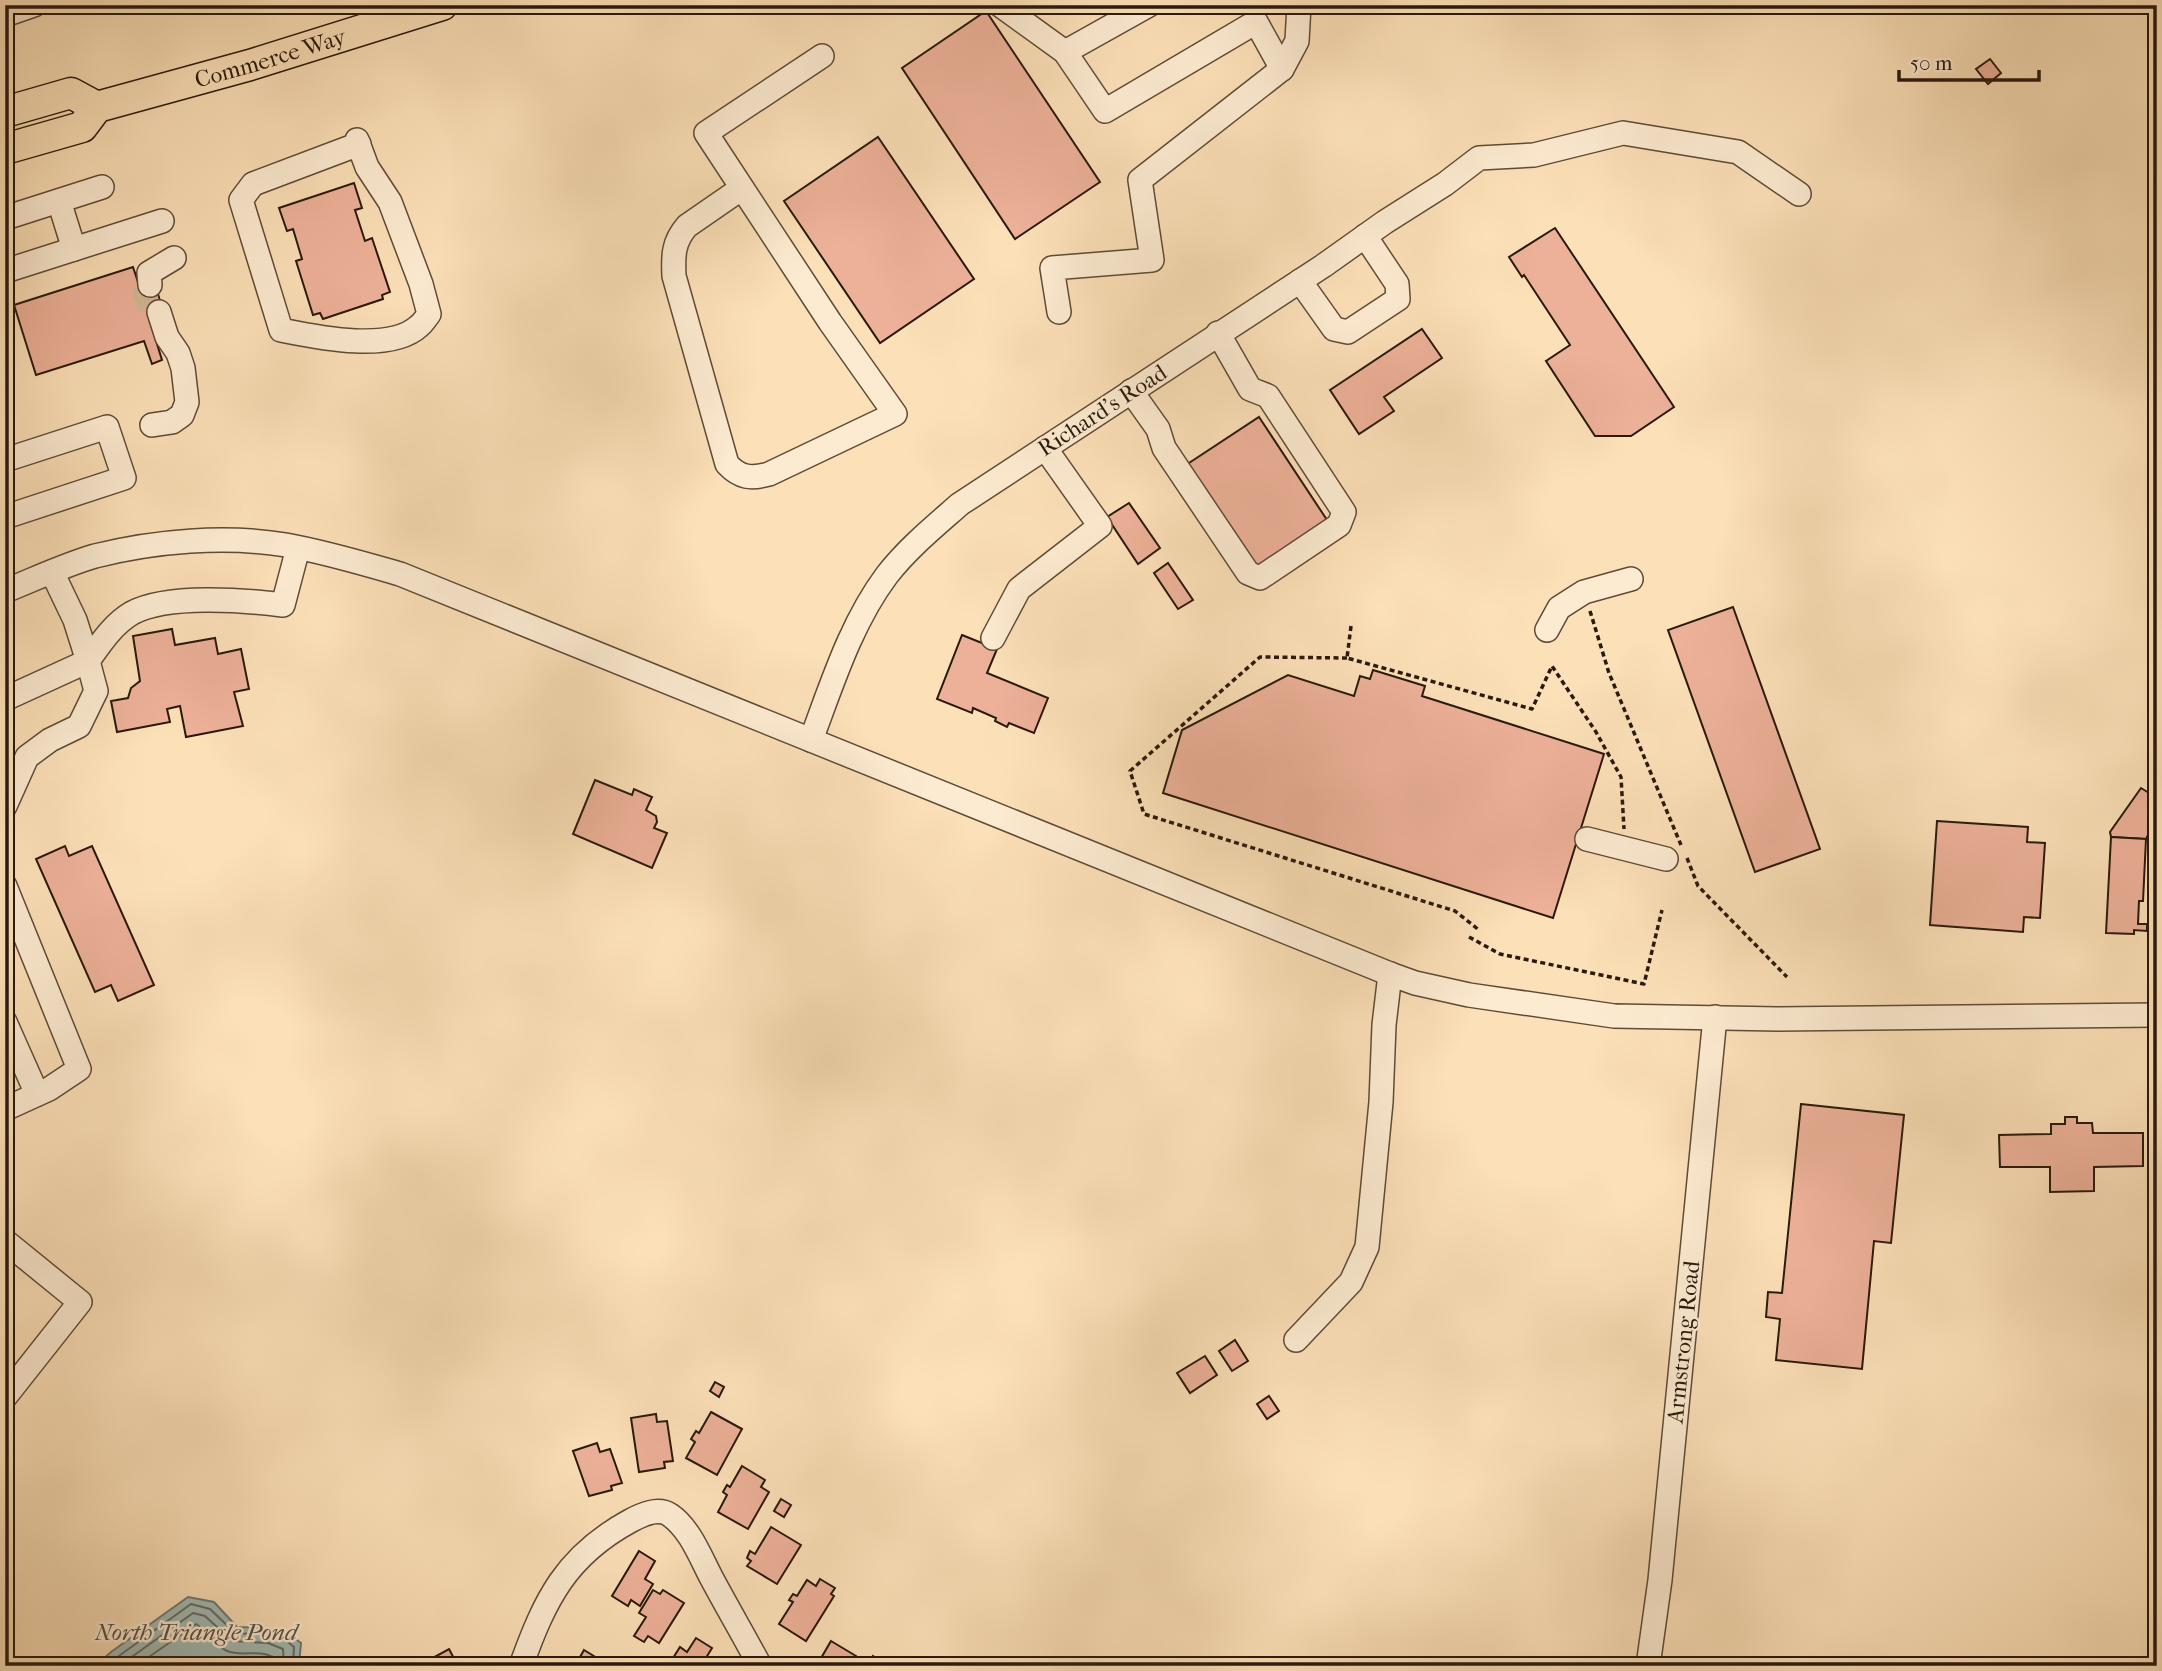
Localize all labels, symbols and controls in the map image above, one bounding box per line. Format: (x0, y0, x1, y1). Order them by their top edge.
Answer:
street label: Commerce Way (192, 23, 350, 94)
scale bar (1899, 38, 2039, 82)
text: 50 m (1910, 51, 1953, 75)
street label: Richard's Road (1033, 358, 1172, 462)
street label: Armstrong Road (1661, 1259, 1706, 1426)
water label: North Triangle Pond (94, 1618, 300, 1646)

